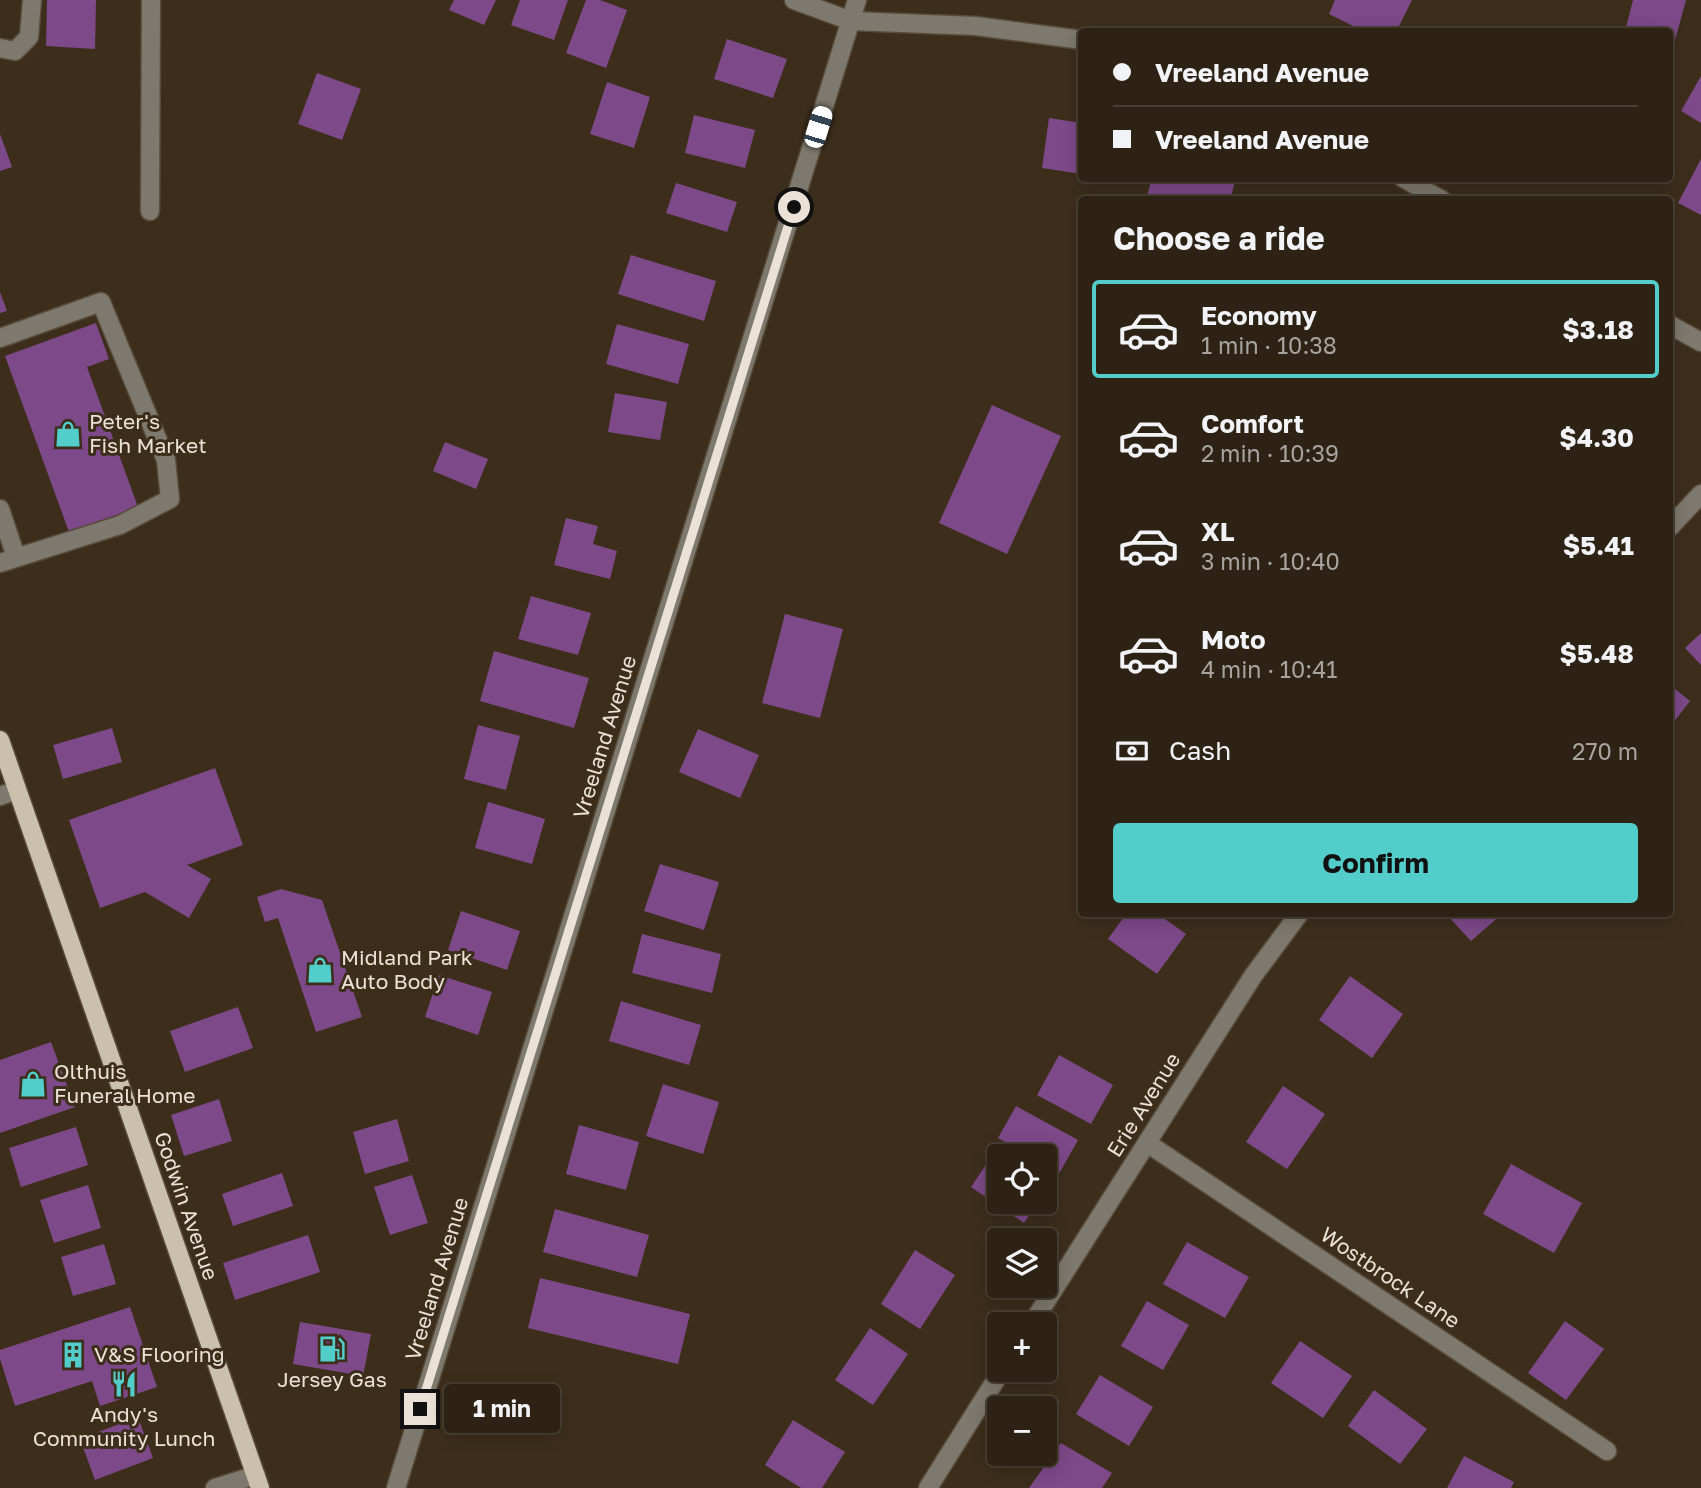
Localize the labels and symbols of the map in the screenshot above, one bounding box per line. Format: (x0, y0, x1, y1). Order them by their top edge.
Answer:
car (802, 104, 835, 150)
route start (778, 191, 810, 223)
place label: Peter's Fish Market (89, 408, 207, 458)
shop icon: Peter's Fish Market (53, 419, 83, 449)
street label: Vreeland Avenue (567, 652, 641, 821)
place label: Midland Park Auto Body (341, 944, 473, 994)
shop icon: Midland Park Auto Body (305, 955, 335, 985)
street label: Erie Avenue (1101, 1047, 1185, 1161)
place label: Olthuis Funeral Home (54, 1058, 195, 1108)
shop icon: Olthuis Funeral Home (18, 1069, 48, 1099)
street label: Godwin Avenue (149, 1128, 225, 1283)
street label: Vreeland Avenue (399, 1194, 473, 1363)
street label: Wostbrock Lane (1316, 1221, 1465, 1333)
fuel station icon: Jersey Gas (317, 1334, 347, 1364)
building icon: V&S Flooring (58, 1340, 88, 1370)
place label: V&S Flooring (94, 1341, 225, 1367)
place label: Jersey Gas (277, 1366, 387, 1392)
restaurant icon: Andy's Community Lunch (109, 1369, 139, 1399)
callout: 1 min (444, 1384, 560, 1434)
route end (404, 1393, 436, 1425)
place label: Andy's Community Lunch (33, 1401, 215, 1451)

